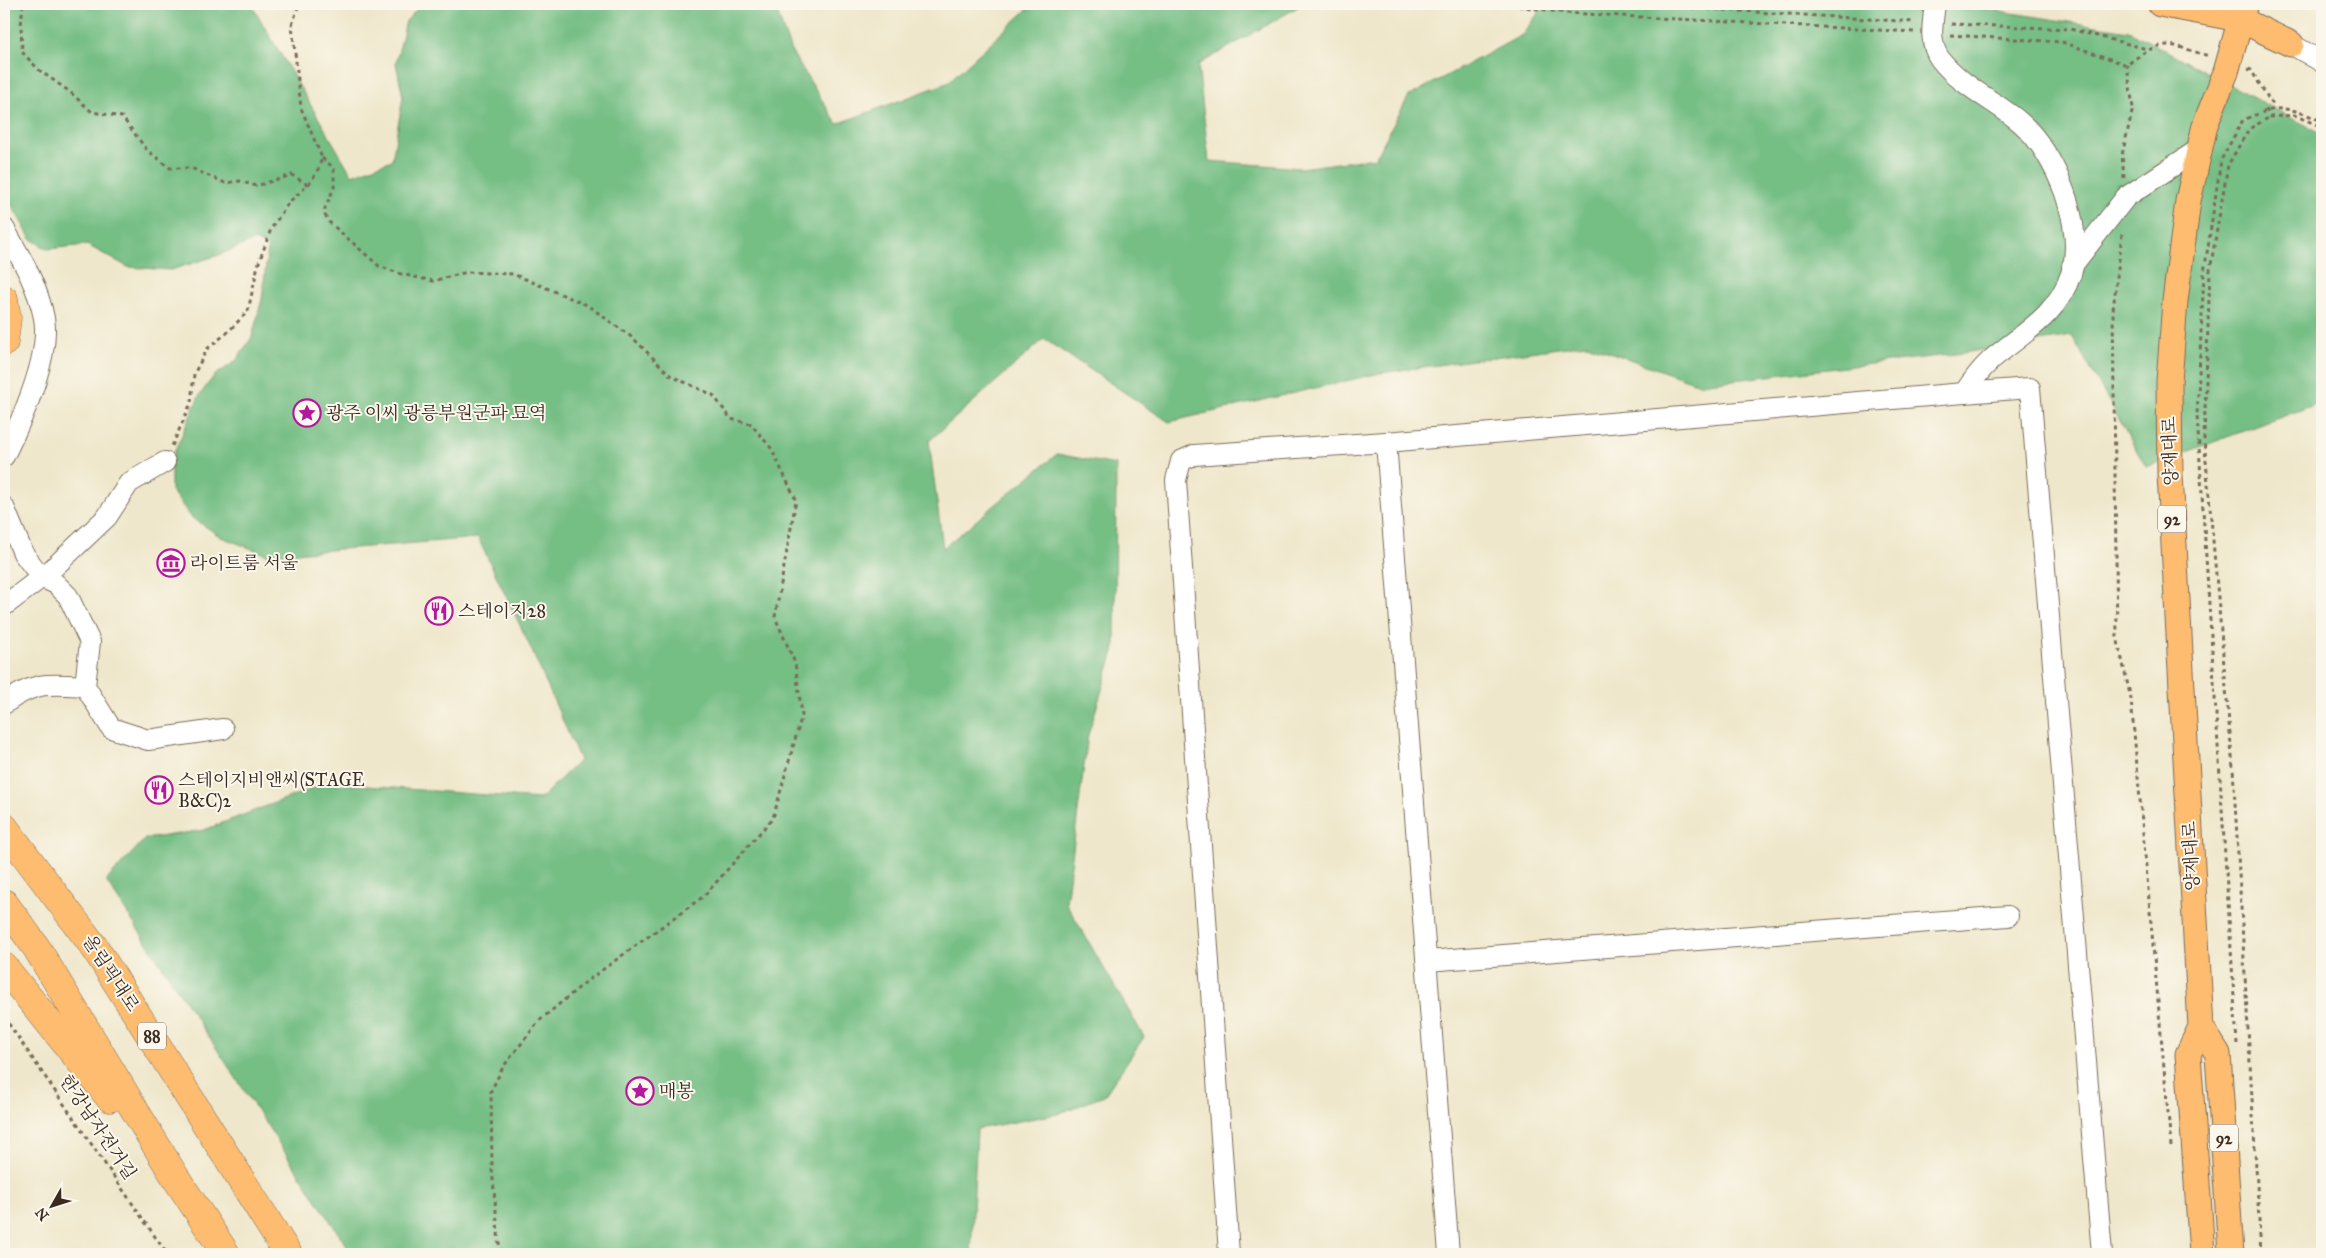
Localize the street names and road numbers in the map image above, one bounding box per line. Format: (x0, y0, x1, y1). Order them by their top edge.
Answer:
street label: 양재대로 (2158, 416, 2182, 486)
road number: 92 (2158, 506, 2186, 532)
street label: 양재대로 (2178, 821, 2204, 891)
street label: 올림픽대로 (78, 931, 144, 1015)
road number: 88 (138, 1022, 166, 1050)
street label: 한강남자전거길 (55, 1070, 141, 1184)
road number: 92 (2210, 1124, 2238, 1152)

